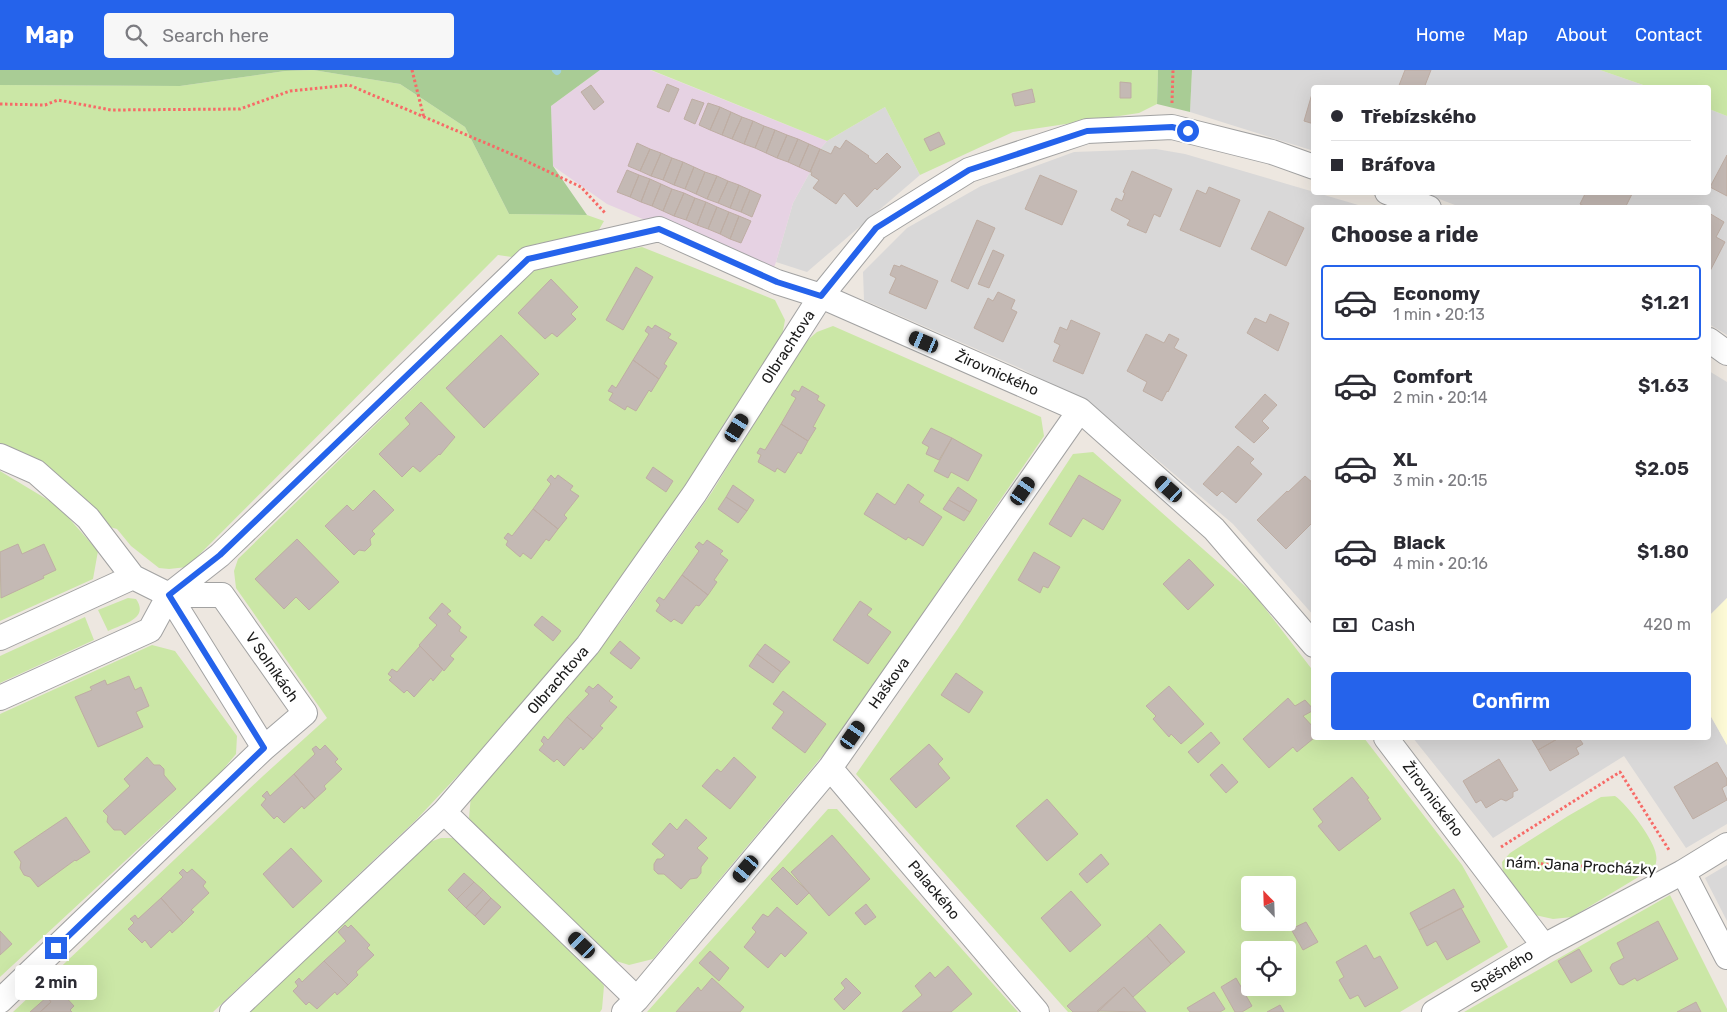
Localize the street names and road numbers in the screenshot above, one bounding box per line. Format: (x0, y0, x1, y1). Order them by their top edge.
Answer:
street label: Olbrachtova (757, 307, 819, 387)
street label: Žirovnického (953, 347, 1041, 399)
street label: V Solníkách (241, 629, 303, 705)
street label: Olbrachtova (524, 642, 592, 718)
street label: Haškova (865, 654, 913, 712)
street label: Žirovnického (1399, 758, 1467, 840)
street label: nám. Jana Procházky (1506, 853, 1656, 879)
street label: Palackého (904, 857, 964, 923)
street label: Spěšného (1468, 945, 1536, 997)

